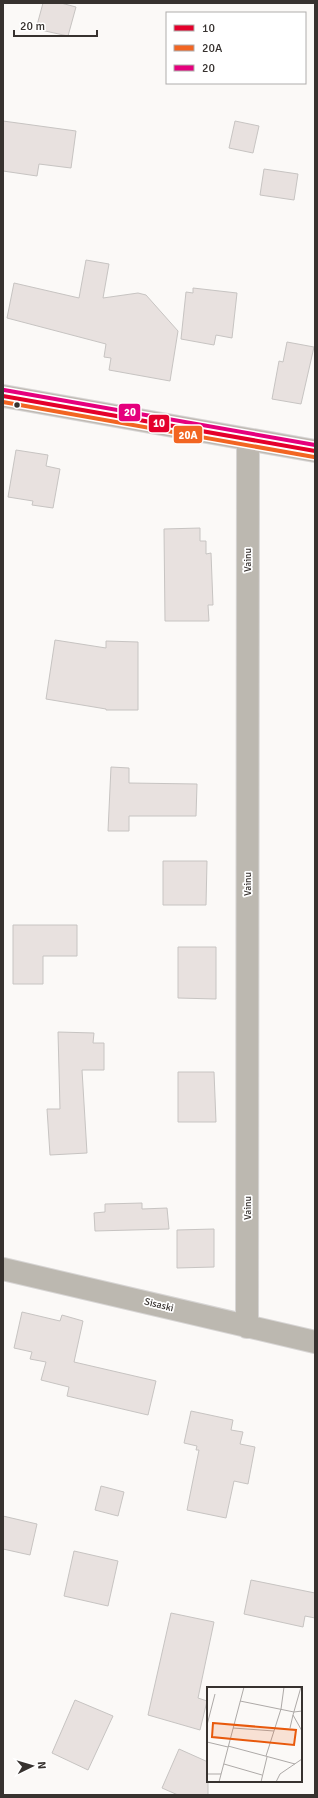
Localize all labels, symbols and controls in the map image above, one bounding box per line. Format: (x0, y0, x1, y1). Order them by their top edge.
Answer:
scale bar (14, 12, 97, 38)
legend (166, 12, 306, 84)
text: 20 m (20, 19, 45, 34)
text: 10 (202, 21, 215, 36)
text: 20A (202, 41, 223, 56)
text: 20 (202, 61, 215, 76)
unlabelled marker (12, 400, 22, 410)
line badge: 20 (118, 403, 141, 422)
text: 20 (124, 406, 136, 419)
line badge: 10 (148, 414, 170, 433)
text: 10 (153, 417, 165, 430)
line badge: 20A (173, 425, 203, 444)
text: 20A (179, 429, 197, 442)
street label: Vainu (242, 548, 254, 572)
street label: Vainu (242, 872, 254, 896)
street label: Vainu (242, 1196, 254, 1220)
street label: Sisaski (143, 1296, 175, 1314)
inset map (207, 1687, 302, 1782)
north arrow (12, 1746, 52, 1786)
text: N (35, 1761, 48, 1770)

